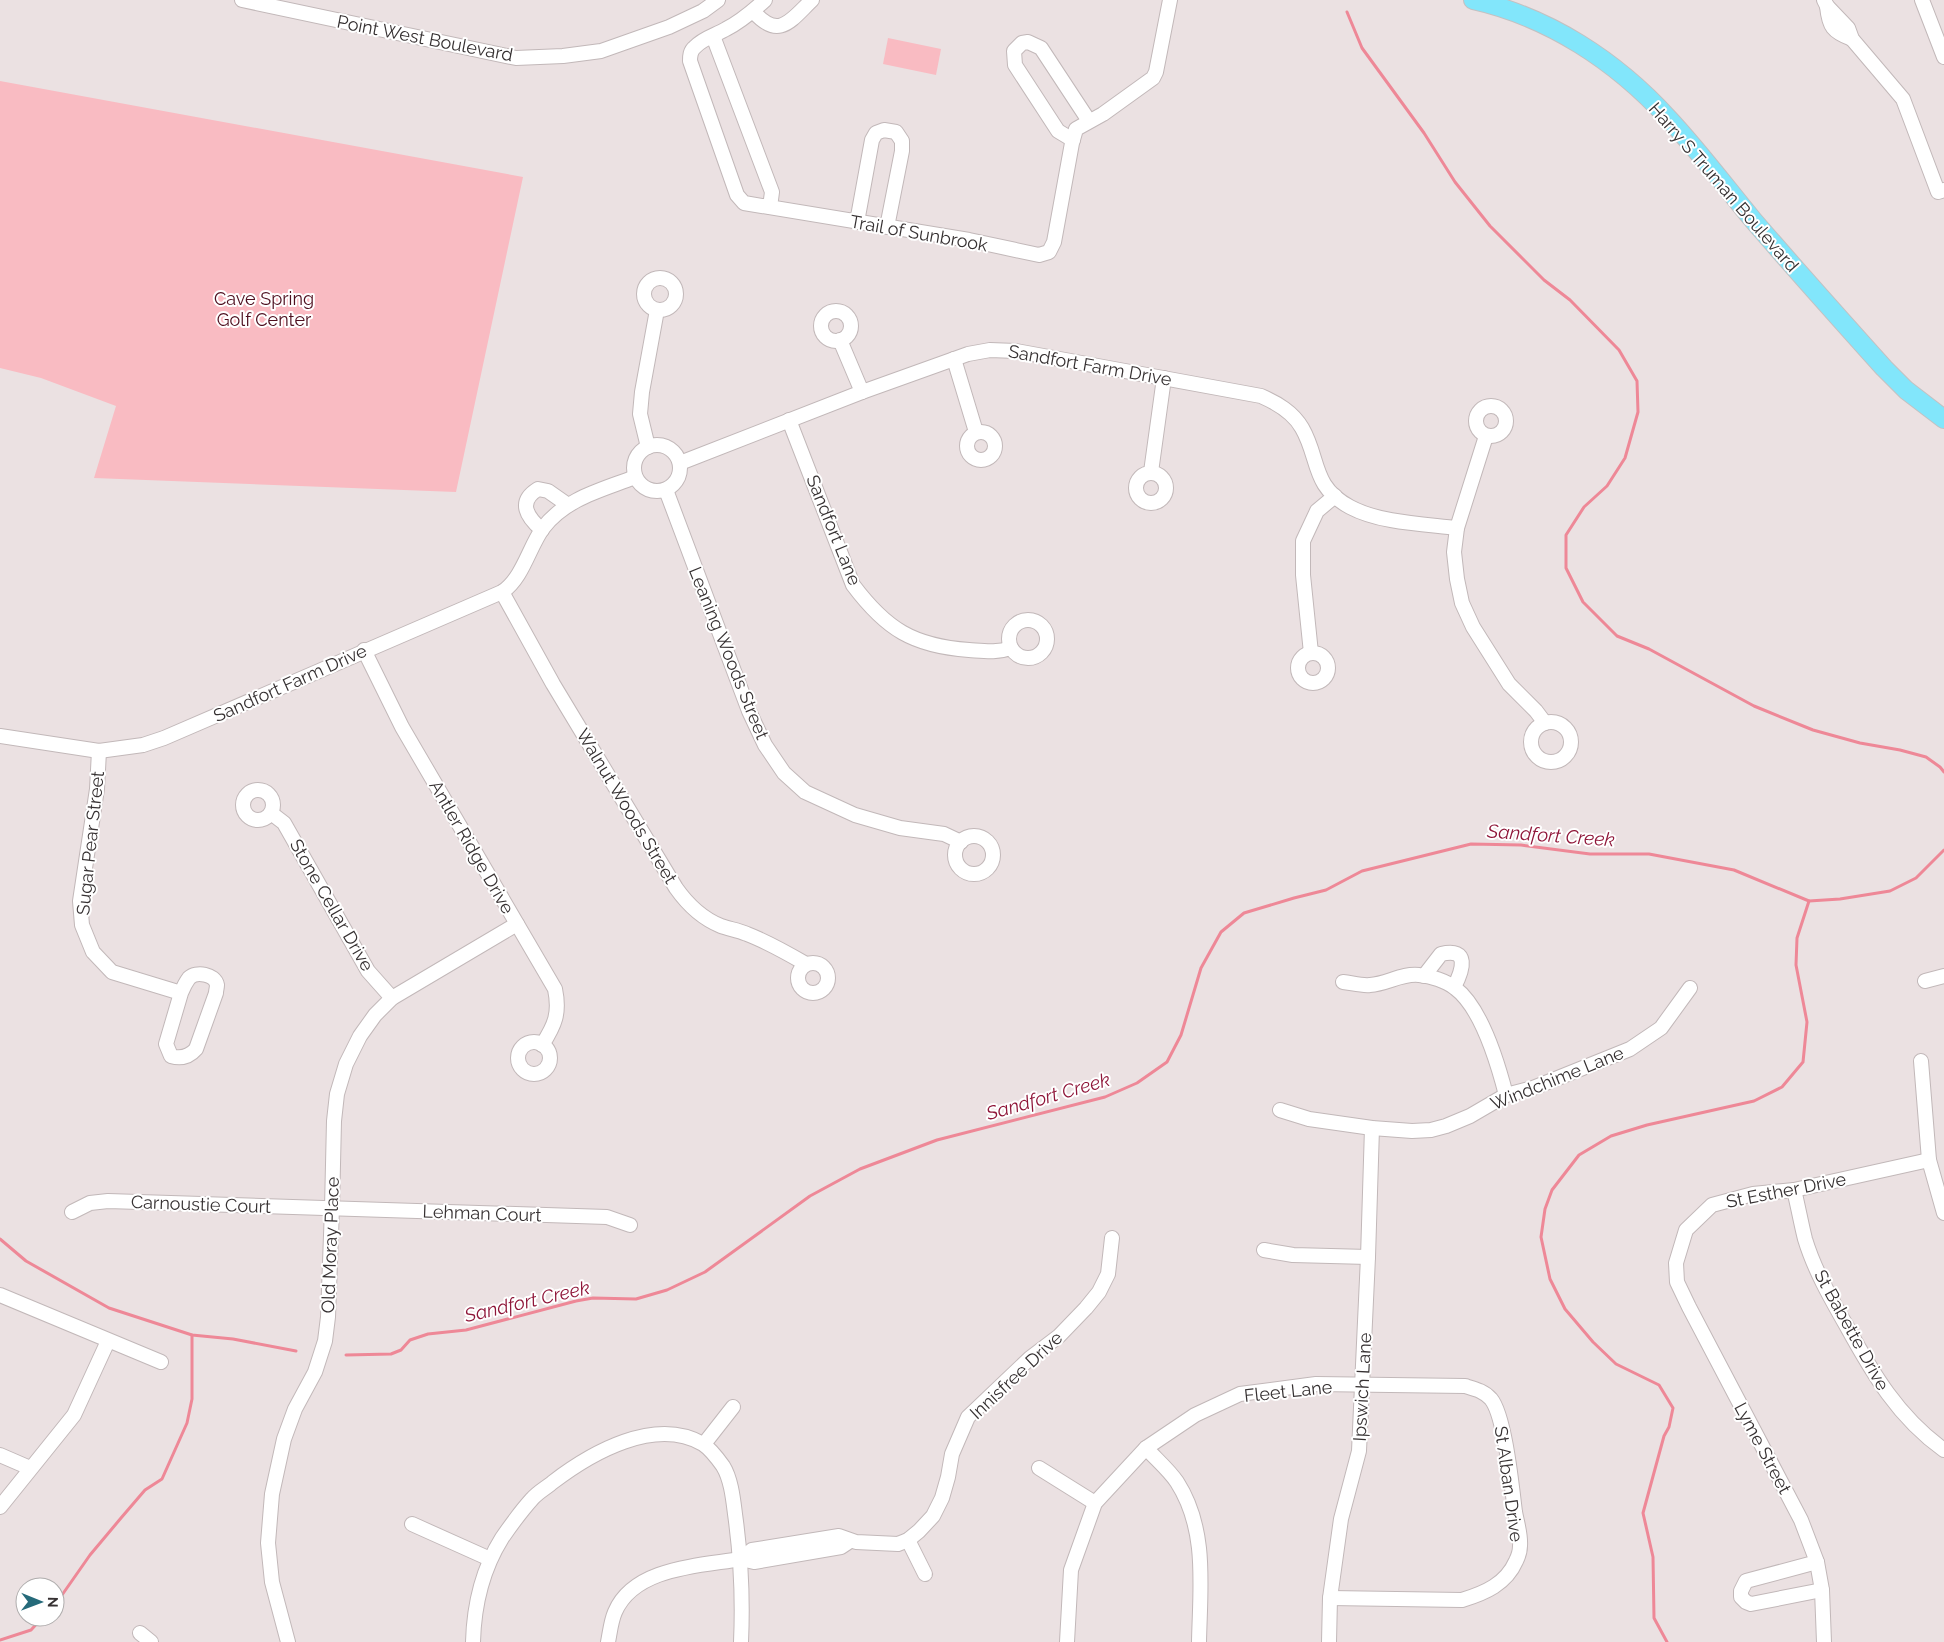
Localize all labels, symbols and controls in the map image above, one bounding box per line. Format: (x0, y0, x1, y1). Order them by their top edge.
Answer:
street label: Point West Boulevard (335, 11, 515, 65)
street label: Harry S Truman Boulevard (1645, 98, 1803, 276)
street label: Trail of Sunbrook (849, 211, 990, 256)
park label: Cave Spring Golf Center (214, 288, 314, 330)
street label: Sandfort Farm Drive (1007, 340, 1174, 390)
street label: Sandfort Lane (802, 472, 866, 589)
street label: Leaning Woods Street (685, 564, 773, 742)
street label: Sandfort Farm Drive (210, 640, 370, 726)
street label: Walnut Woods Street (572, 725, 682, 887)
street label: Sugar Pear Street (72, 770, 108, 916)
street label: Antler Ridge Drive (425, 777, 519, 918)
water label: Sandfort Creek (1486, 820, 1615, 850)
street label: Stone Cellar Drive (286, 835, 379, 975)
street label: Windchime Lane (1487, 1042, 1627, 1114)
water label: Sandfort Creek (983, 1068, 1112, 1124)
street label: St Esther Drive (1724, 1168, 1848, 1212)
street label: Old Moray Place (317, 1176, 343, 1314)
street label: Carnoustie Court (131, 1191, 271, 1217)
street label: Lehman Court (422, 1200, 542, 1226)
street label: St Babette Drive (1810, 1266, 1894, 1394)
water label: Sandfort Creek (461, 1276, 592, 1326)
street label: Innisfree Drive (965, 1327, 1067, 1423)
street label: Ipswich Lane (1349, 1332, 1375, 1442)
street label: Fleet Lane (1243, 1376, 1334, 1406)
street label: Lyme Street (1730, 1399, 1796, 1497)
street label: St Alban Drive (1490, 1425, 1528, 1544)
north arrow (15, 1577, 65, 1627)
text: N (45, 1597, 61, 1608)

